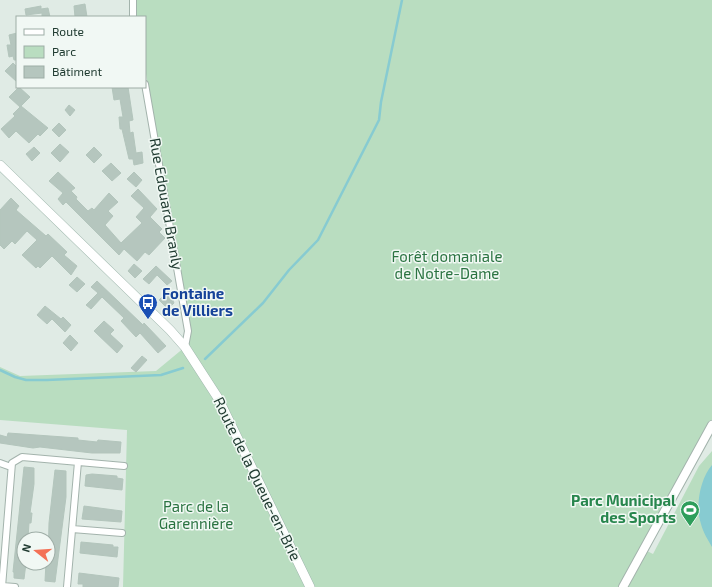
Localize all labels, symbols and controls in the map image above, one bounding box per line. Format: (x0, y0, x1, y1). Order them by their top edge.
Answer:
legend (16, 16, 146, 88)
text: Route (52, 24, 84, 38)
text: Parc (52, 44, 76, 58)
text: Bâtiment (52, 64, 103, 78)
street label: Rue Edouard Branly (147, 136, 187, 271)
park label: Forêt domaniale de Notre-Dame (392, 247, 502, 282)
place label: Fontaine de Villiers (162, 284, 233, 319)
bus stop icon: Fontaine de Villiers (137, 292, 159, 320)
street label: Route de la Queue-en-Brie (209, 394, 305, 564)
place label: Parc Municipal des Sports (571, 491, 676, 526)
park label: Parc de la Garennière (159, 497, 233, 532)
sports icon: Parc Municipal des Sports (679, 499, 701, 527)
north arrow (16, 531, 56, 571)
text: N (19, 542, 33, 554)

